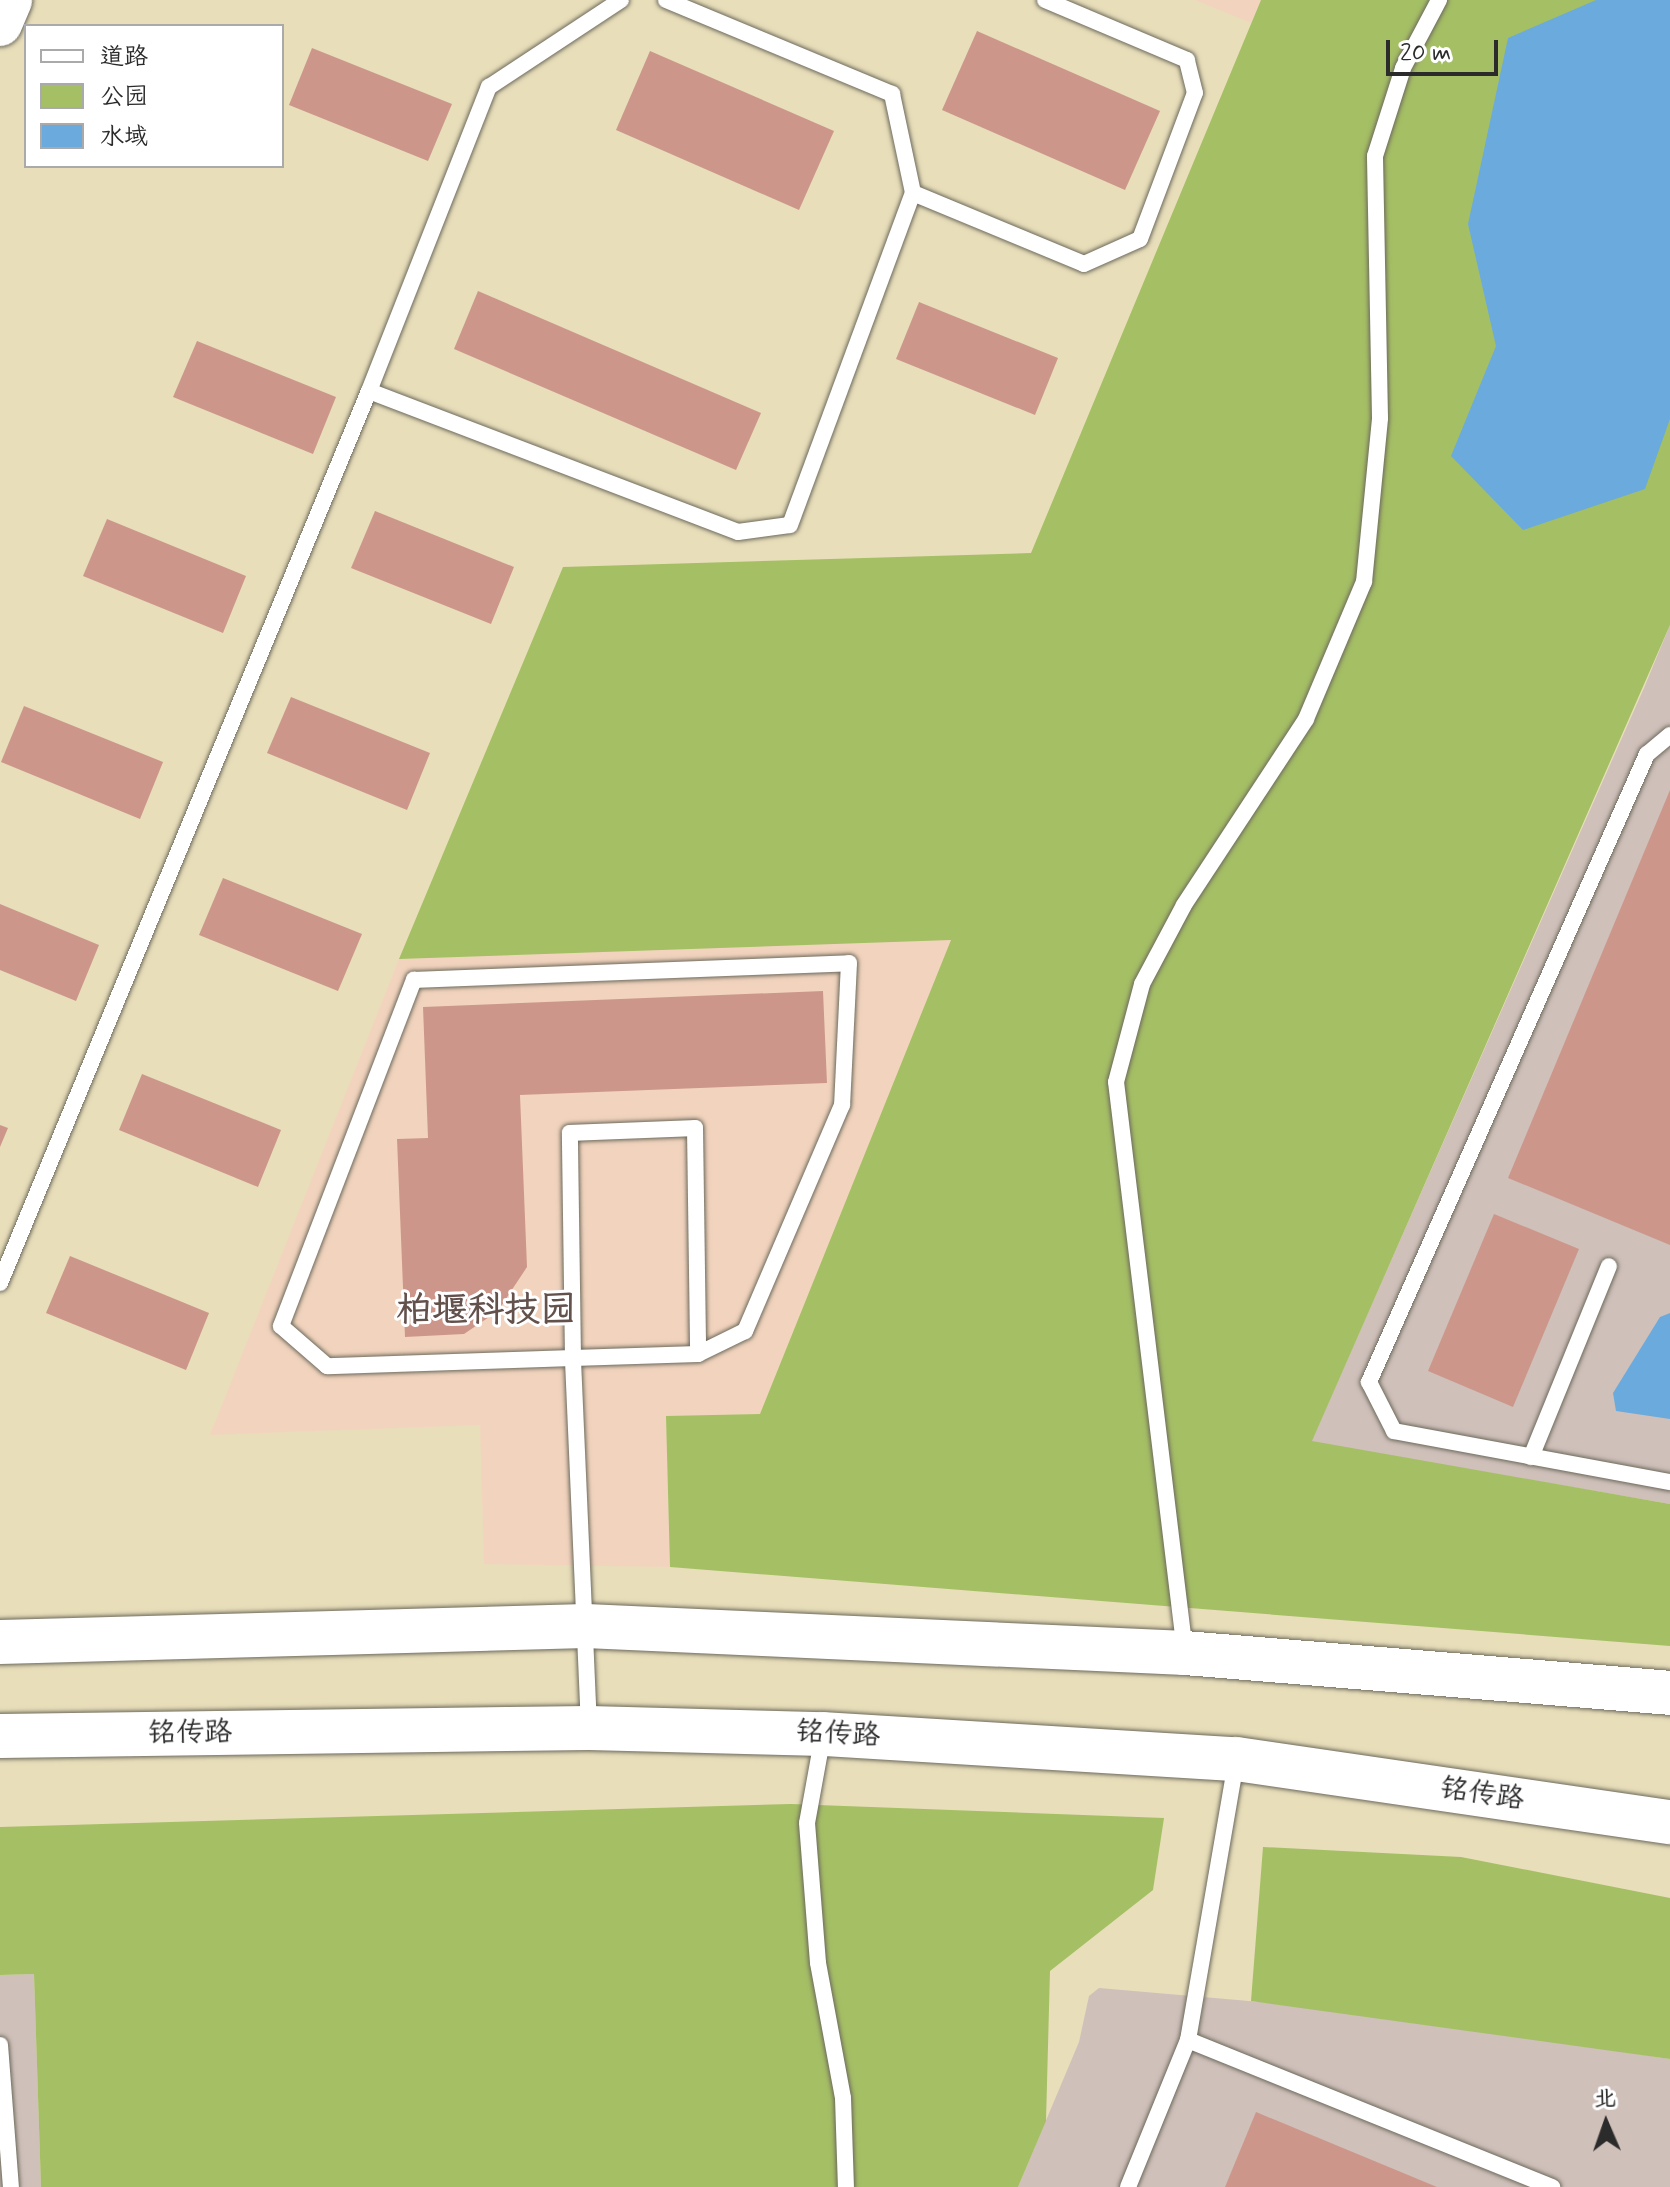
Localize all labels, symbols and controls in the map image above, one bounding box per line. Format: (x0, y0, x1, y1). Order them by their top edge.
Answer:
legend (24, 24, 284, 168)
scale bar (1390, 24, 1502, 74)
text: 20 m (1400, 38, 1451, 69)
text: 道路 (100, 42, 148, 73)
text: 公园 (100, 82, 148, 113)
text: 水域 (100, 122, 148, 153)
district label: 柏堰科技园 (396, 1290, 576, 1334)
street label: 铭传路 (148, 1716, 232, 1752)
street label: 铭传路 (795, 1716, 881, 1754)
street label: 铭传路 (1438, 1773, 1526, 1817)
north arrow (1566, 2083, 1646, 2163)
text: 北 (1594, 2085, 1617, 2113)

